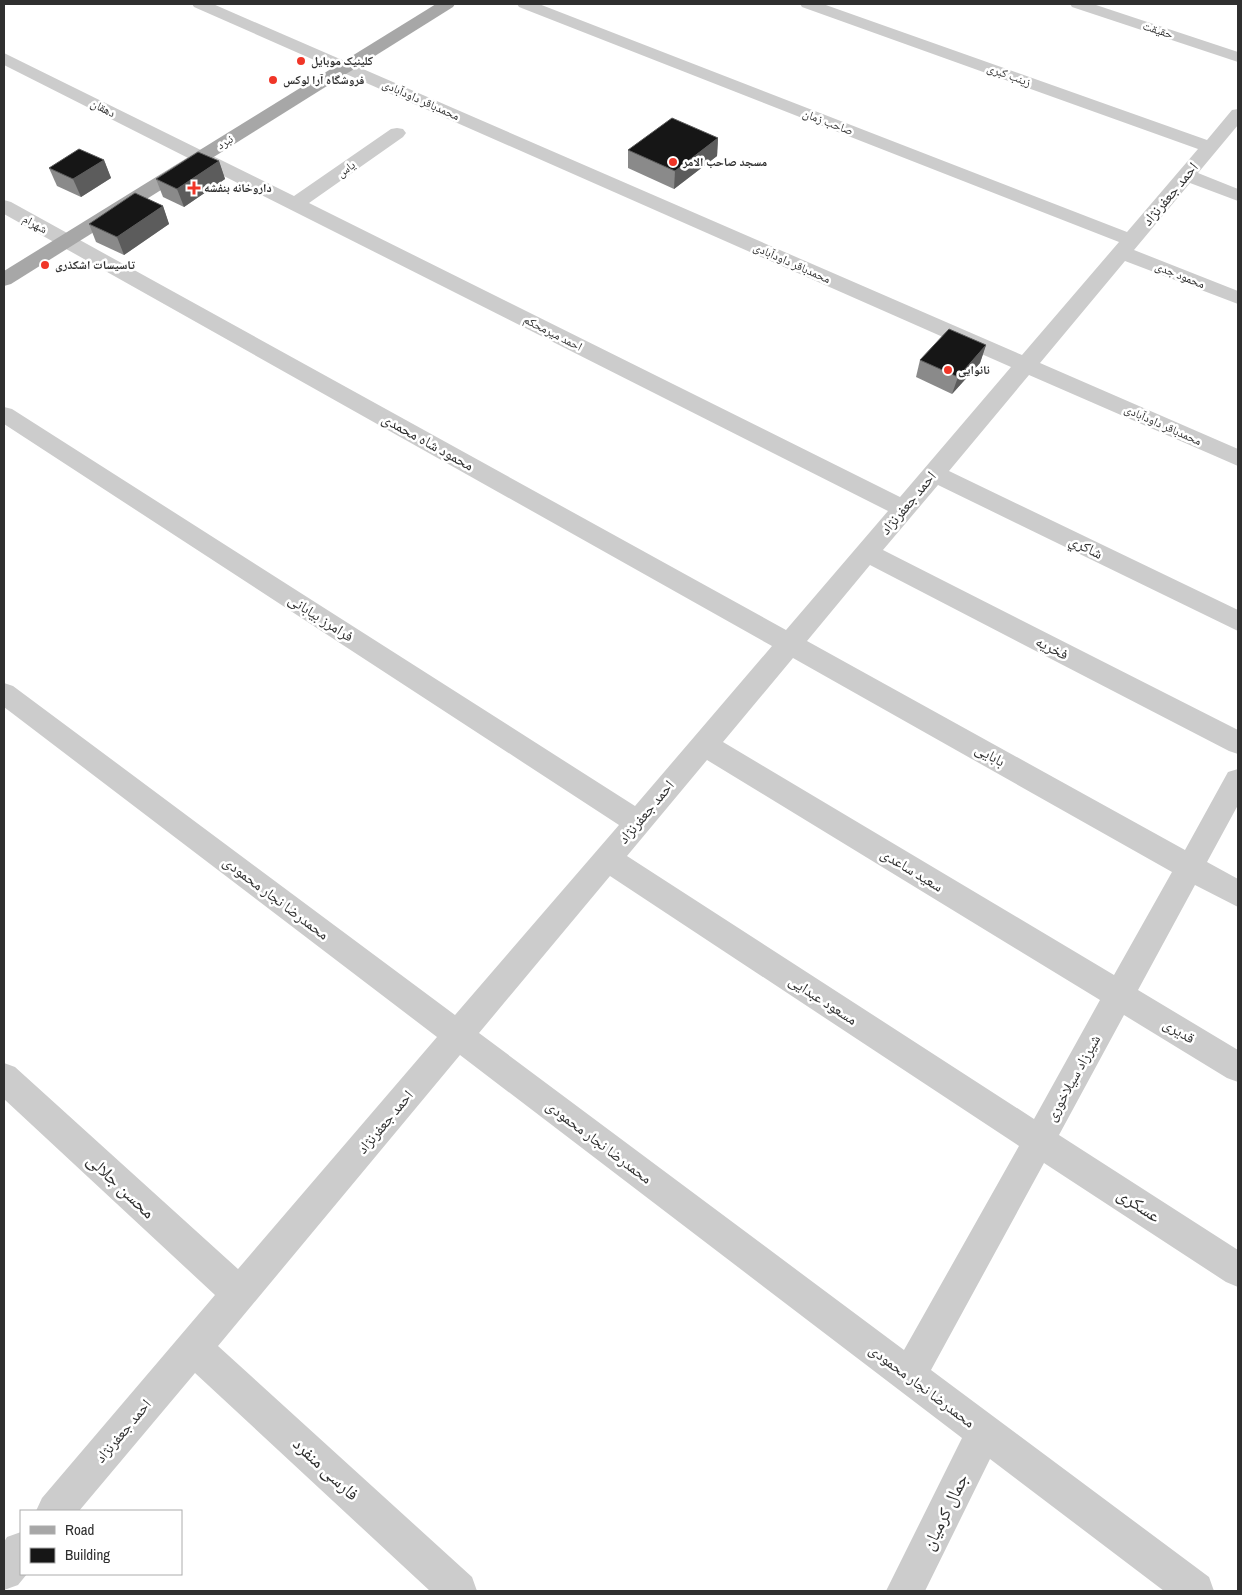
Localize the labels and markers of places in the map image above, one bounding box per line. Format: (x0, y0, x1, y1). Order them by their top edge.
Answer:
place label: کلینیک موبایل (311, 53, 374, 69)
marker: کلینیک موبایل (295, 55, 307, 67)
place label: فروشگاه آرا لوکس (283, 72, 364, 88)
marker: فروشگاه آرا لوکس (267, 74, 279, 86)
place label: مسجد صاحب الامر (682, 154, 768, 170)
marker: مسجد صاحب الامر (667, 156, 679, 168)
place label: داروخانه بنفشه (204, 180, 272, 196)
marker: داروخانه بنفشه (188, 182, 200, 194)
place label: تاسیسات اشکذری (55, 257, 136, 273)
marker: تاسیسات اشکذری (39, 259, 51, 271)
place label: نانوایی (958, 362, 990, 378)
marker: نانوایی (942, 364, 954, 376)

